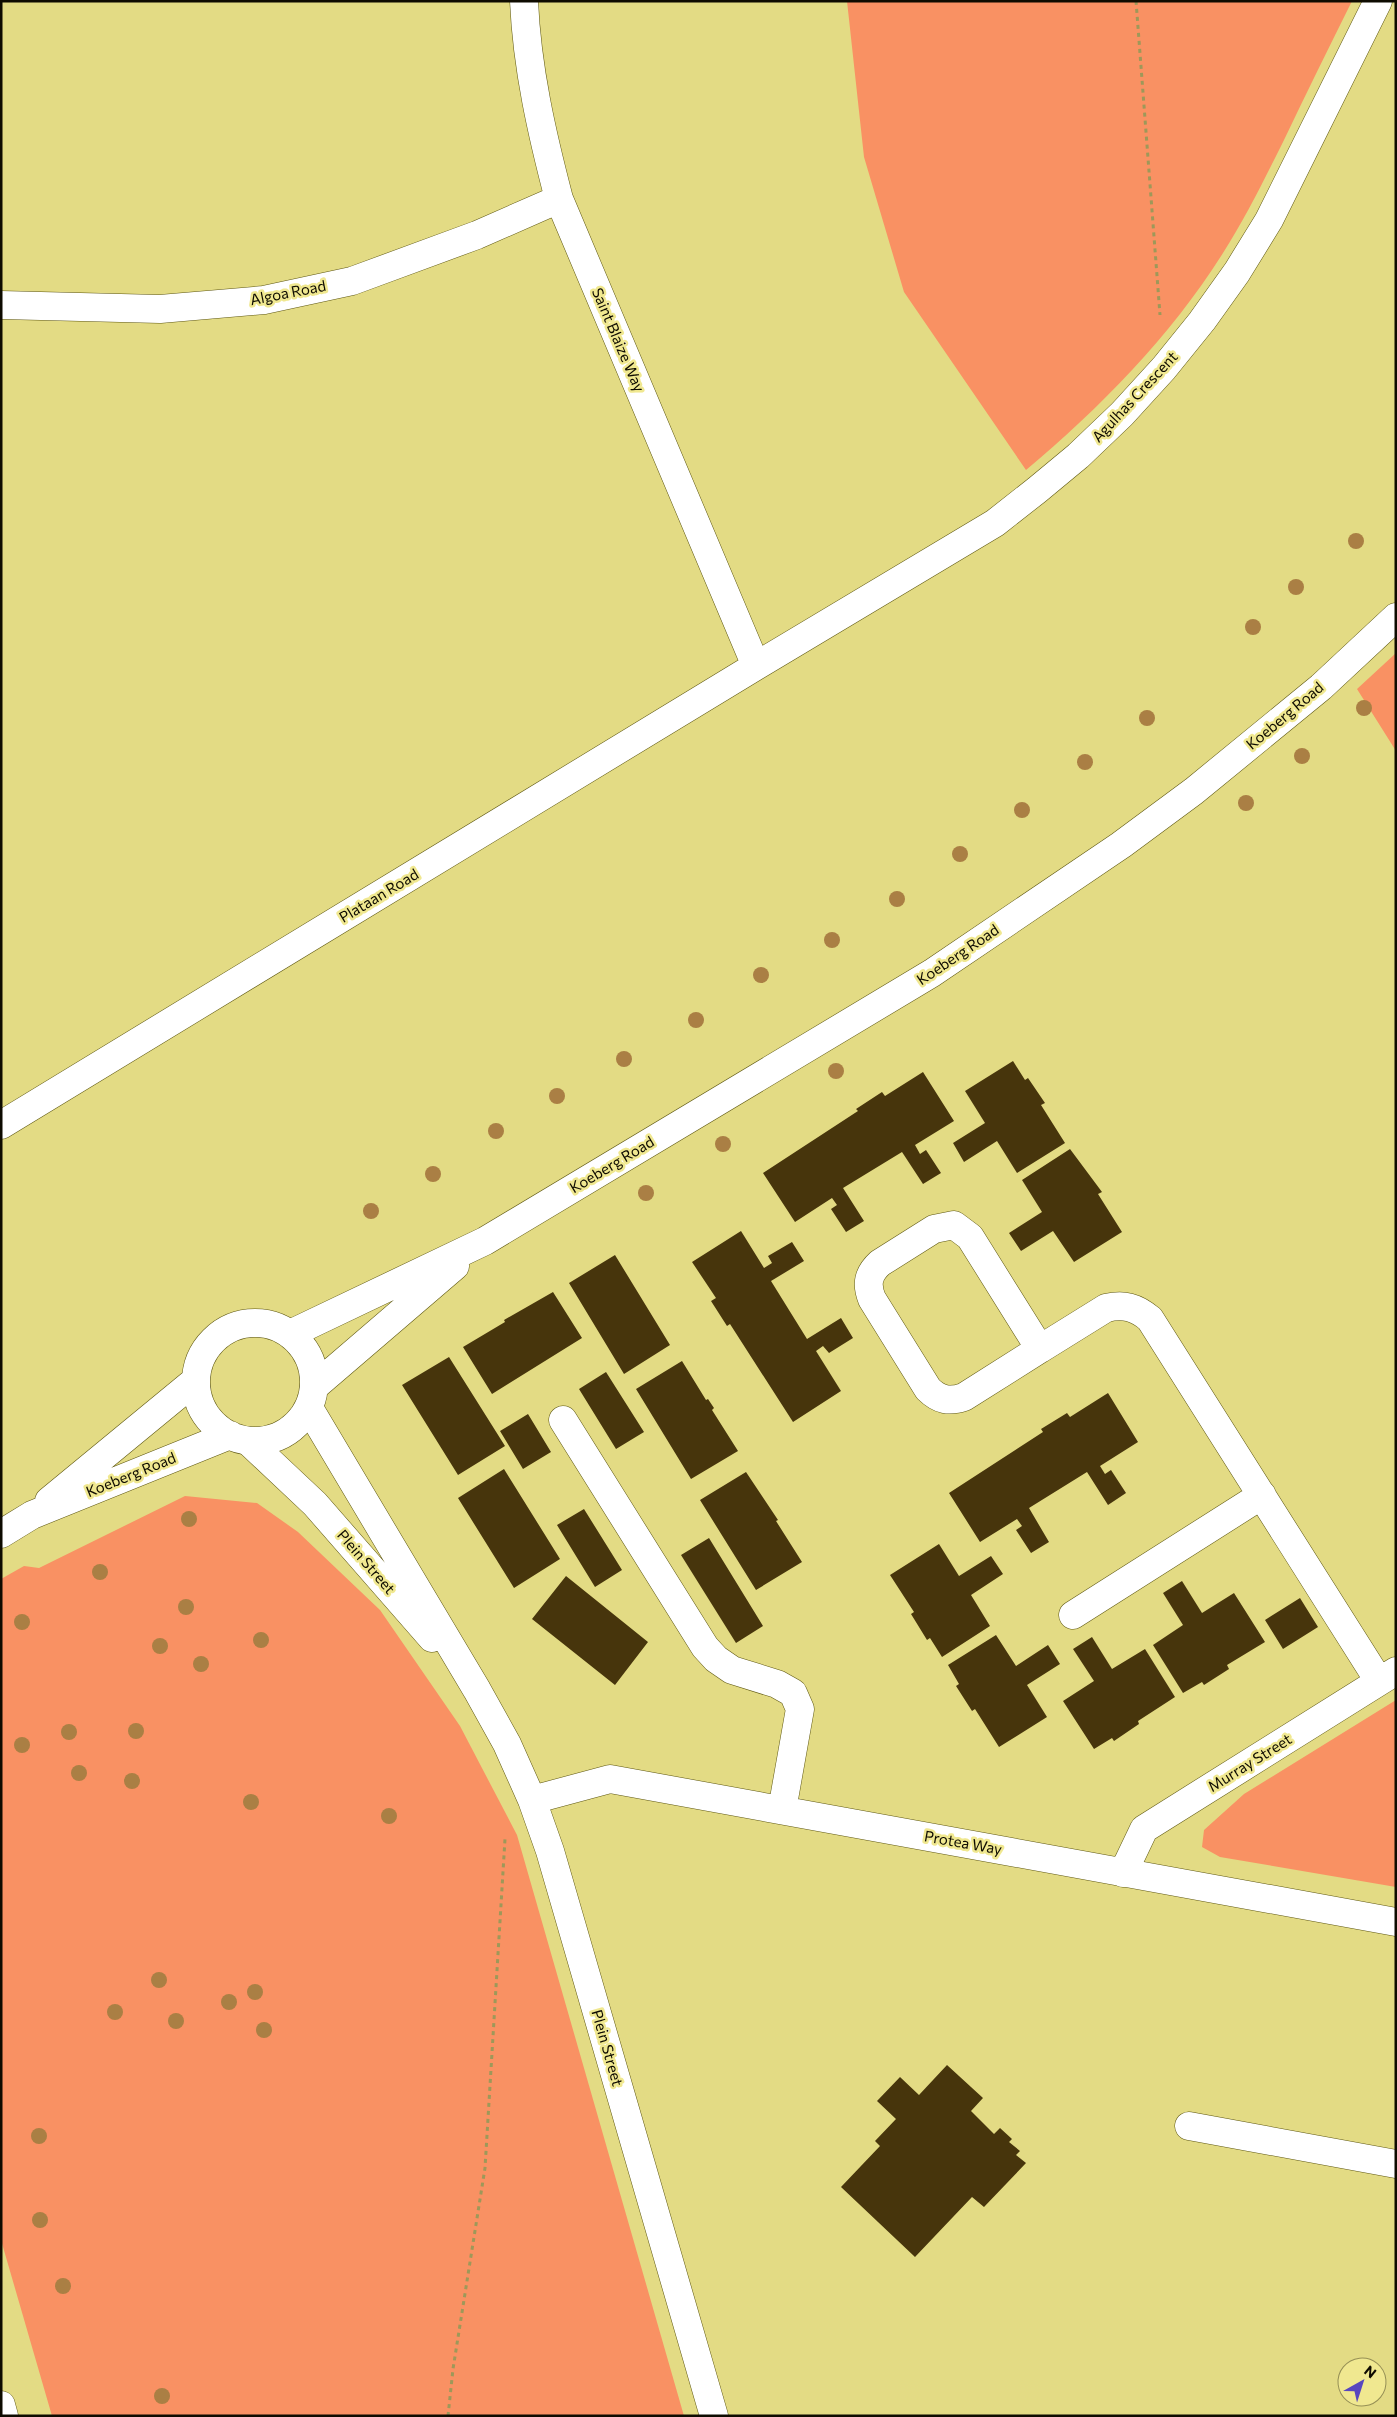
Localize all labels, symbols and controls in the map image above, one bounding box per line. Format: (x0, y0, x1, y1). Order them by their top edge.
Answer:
street label: Algoa Road (248, 276, 327, 308)
street label: Saint Blaize Way (589, 285, 649, 395)
street label: Agulhas Crescent (1088, 347, 1181, 445)
street label: Koeberg Road (1242, 678, 1327, 753)
street label: Plataan Road (336, 864, 421, 926)
street label: Koeberg Road (913, 920, 1002, 988)
street label: Koeberg Road (566, 1132, 657, 1196)
street label: Koeberg Road (83, 1448, 178, 1500)
street label: Plein Street (334, 1526, 399, 1597)
street label: Murray Street (1204, 1729, 1295, 1795)
street label: Protea Way (923, 1826, 1004, 1858)
street label: Plein Street (588, 2007, 627, 2088)
north arrow (1337, 2357, 1387, 2407)
text: N (1361, 2362, 1380, 2381)

